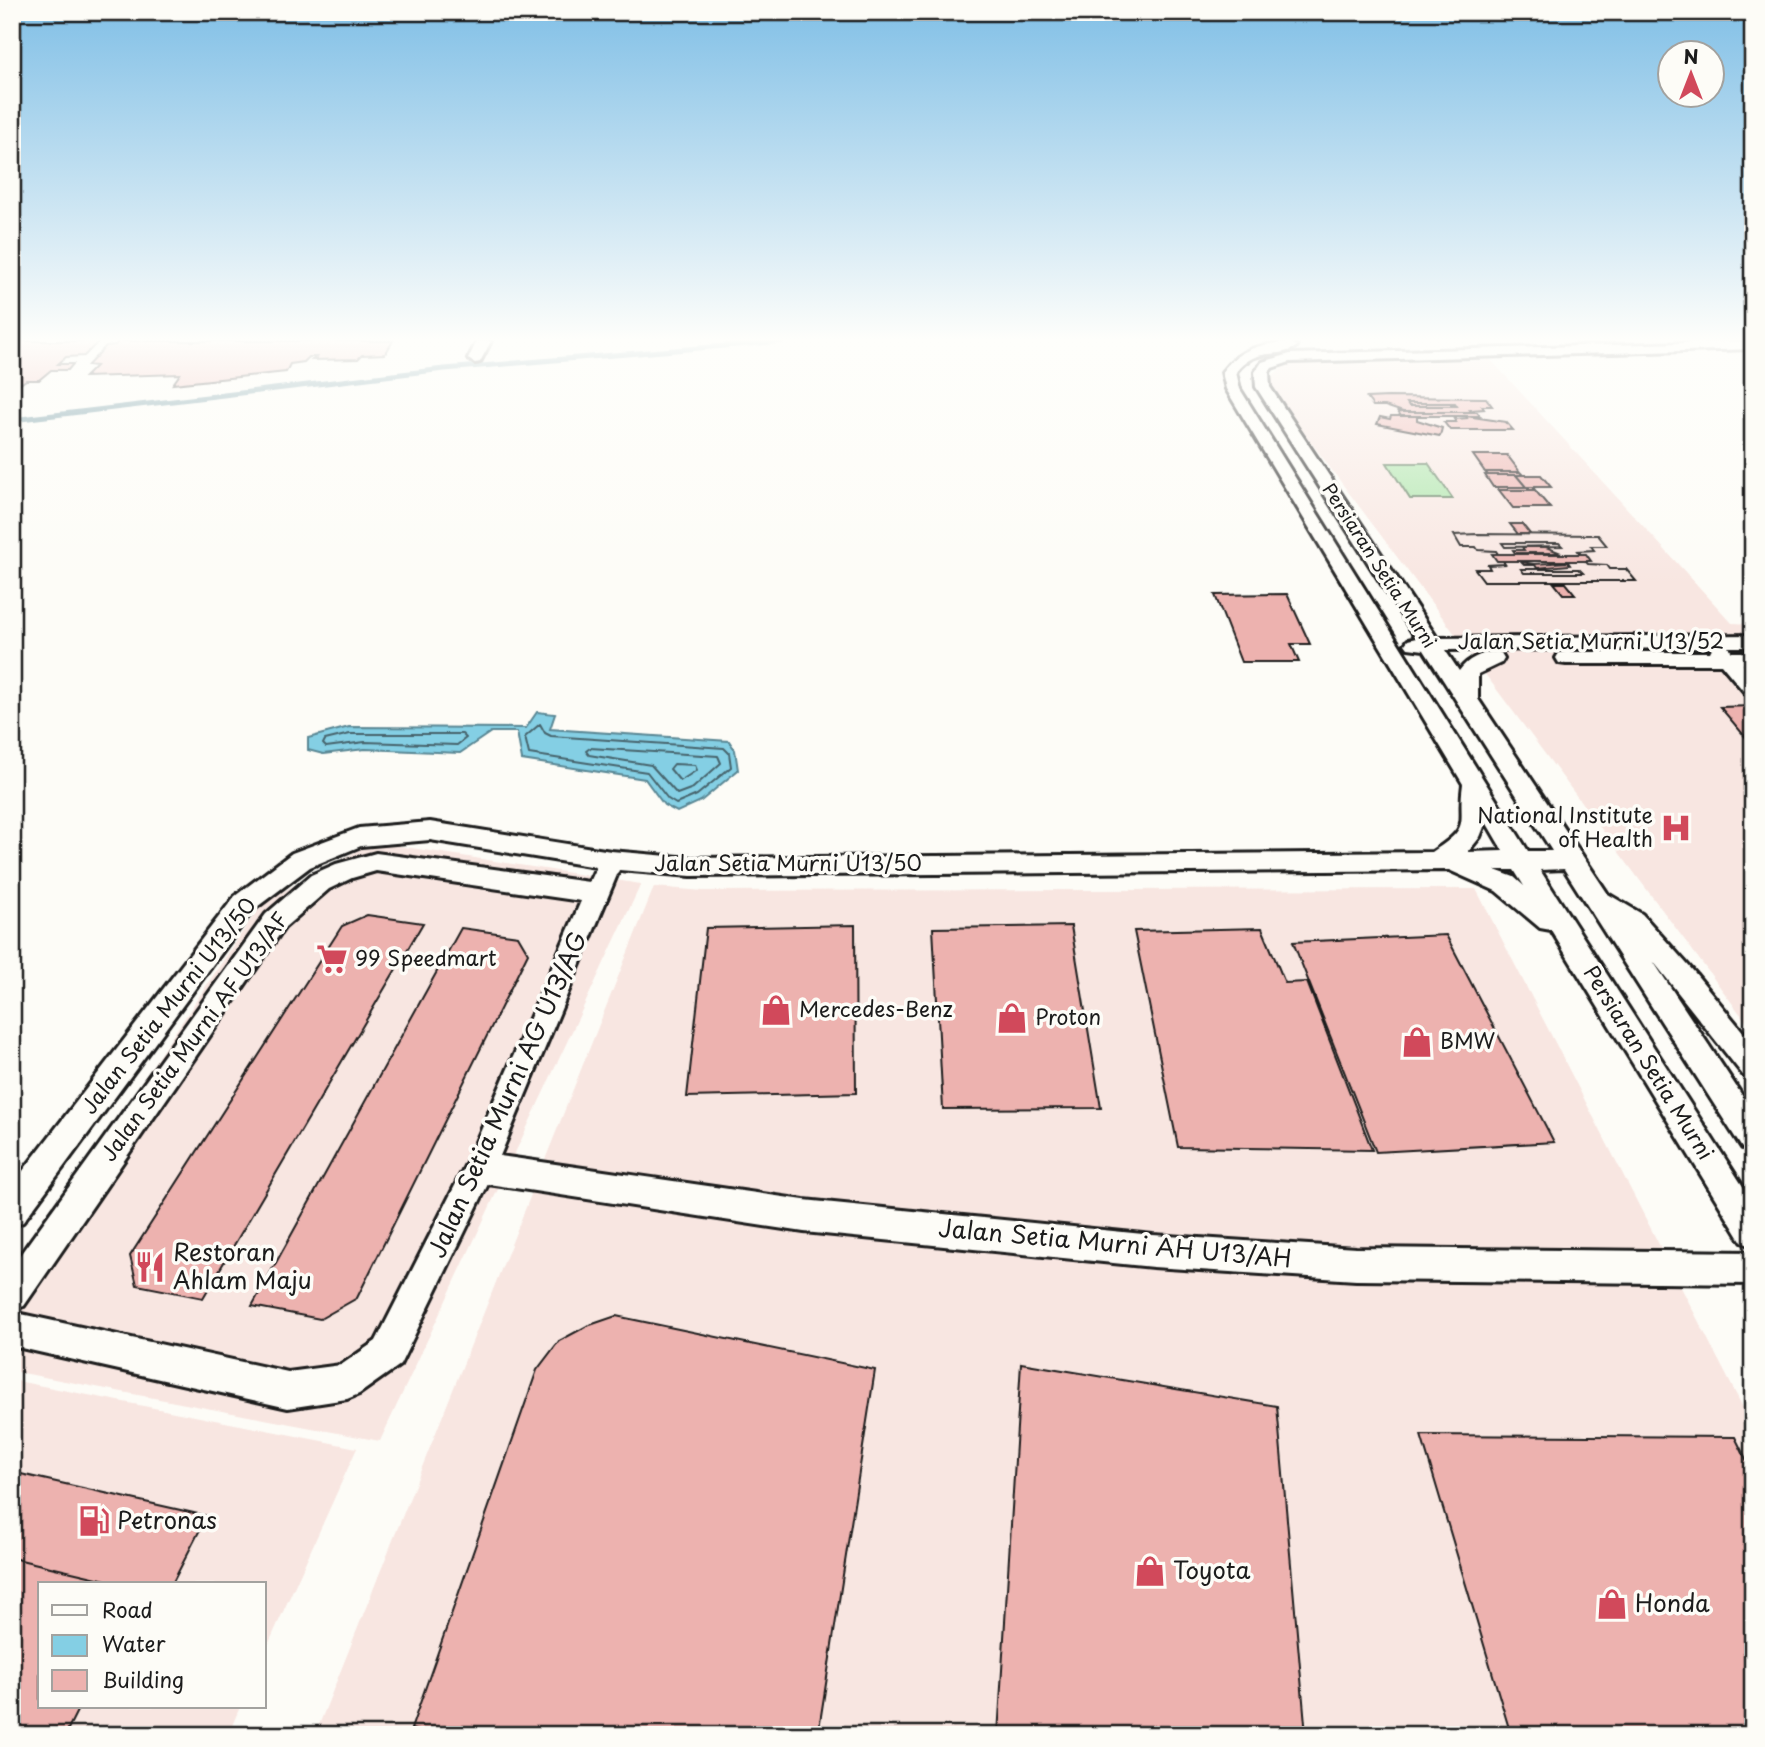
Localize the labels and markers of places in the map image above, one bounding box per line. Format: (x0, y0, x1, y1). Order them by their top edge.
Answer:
place label: National Institute of Health (1477, 798, 1653, 854)
hospital icon: National Institute of Health (1659, 811, 1693, 845)
place label: 99 Speedmart (355, 941, 497, 973)
supermarket icon: 99 Speedmart (315, 942, 349, 976)
place label: Mercedes-Benz (799, 992, 953, 1024)
shop icon: Mercedes-Benz (759, 993, 793, 1027)
place label: Proton (1035, 1000, 1101, 1032)
shop icon: Proton (995, 1001, 1029, 1035)
place label: BMW (1440, 1024, 1496, 1056)
shop icon: BMW (1400, 1025, 1434, 1059)
place label: Restoran Ahlam Maju (173, 1233, 312, 1297)
restaurant icon: Restoran Ahlam Maju (133, 1250, 167, 1284)
place label: Petronas (117, 1501, 217, 1537)
fuel station icon: Petronas (77, 1504, 111, 1538)
place label: Toyota (1173, 1551, 1251, 1587)
shop icon: Toyota (1133, 1554, 1167, 1588)
place label: Honda (1635, 1584, 1710, 1620)
shop icon: Honda (1595, 1587, 1629, 1621)

